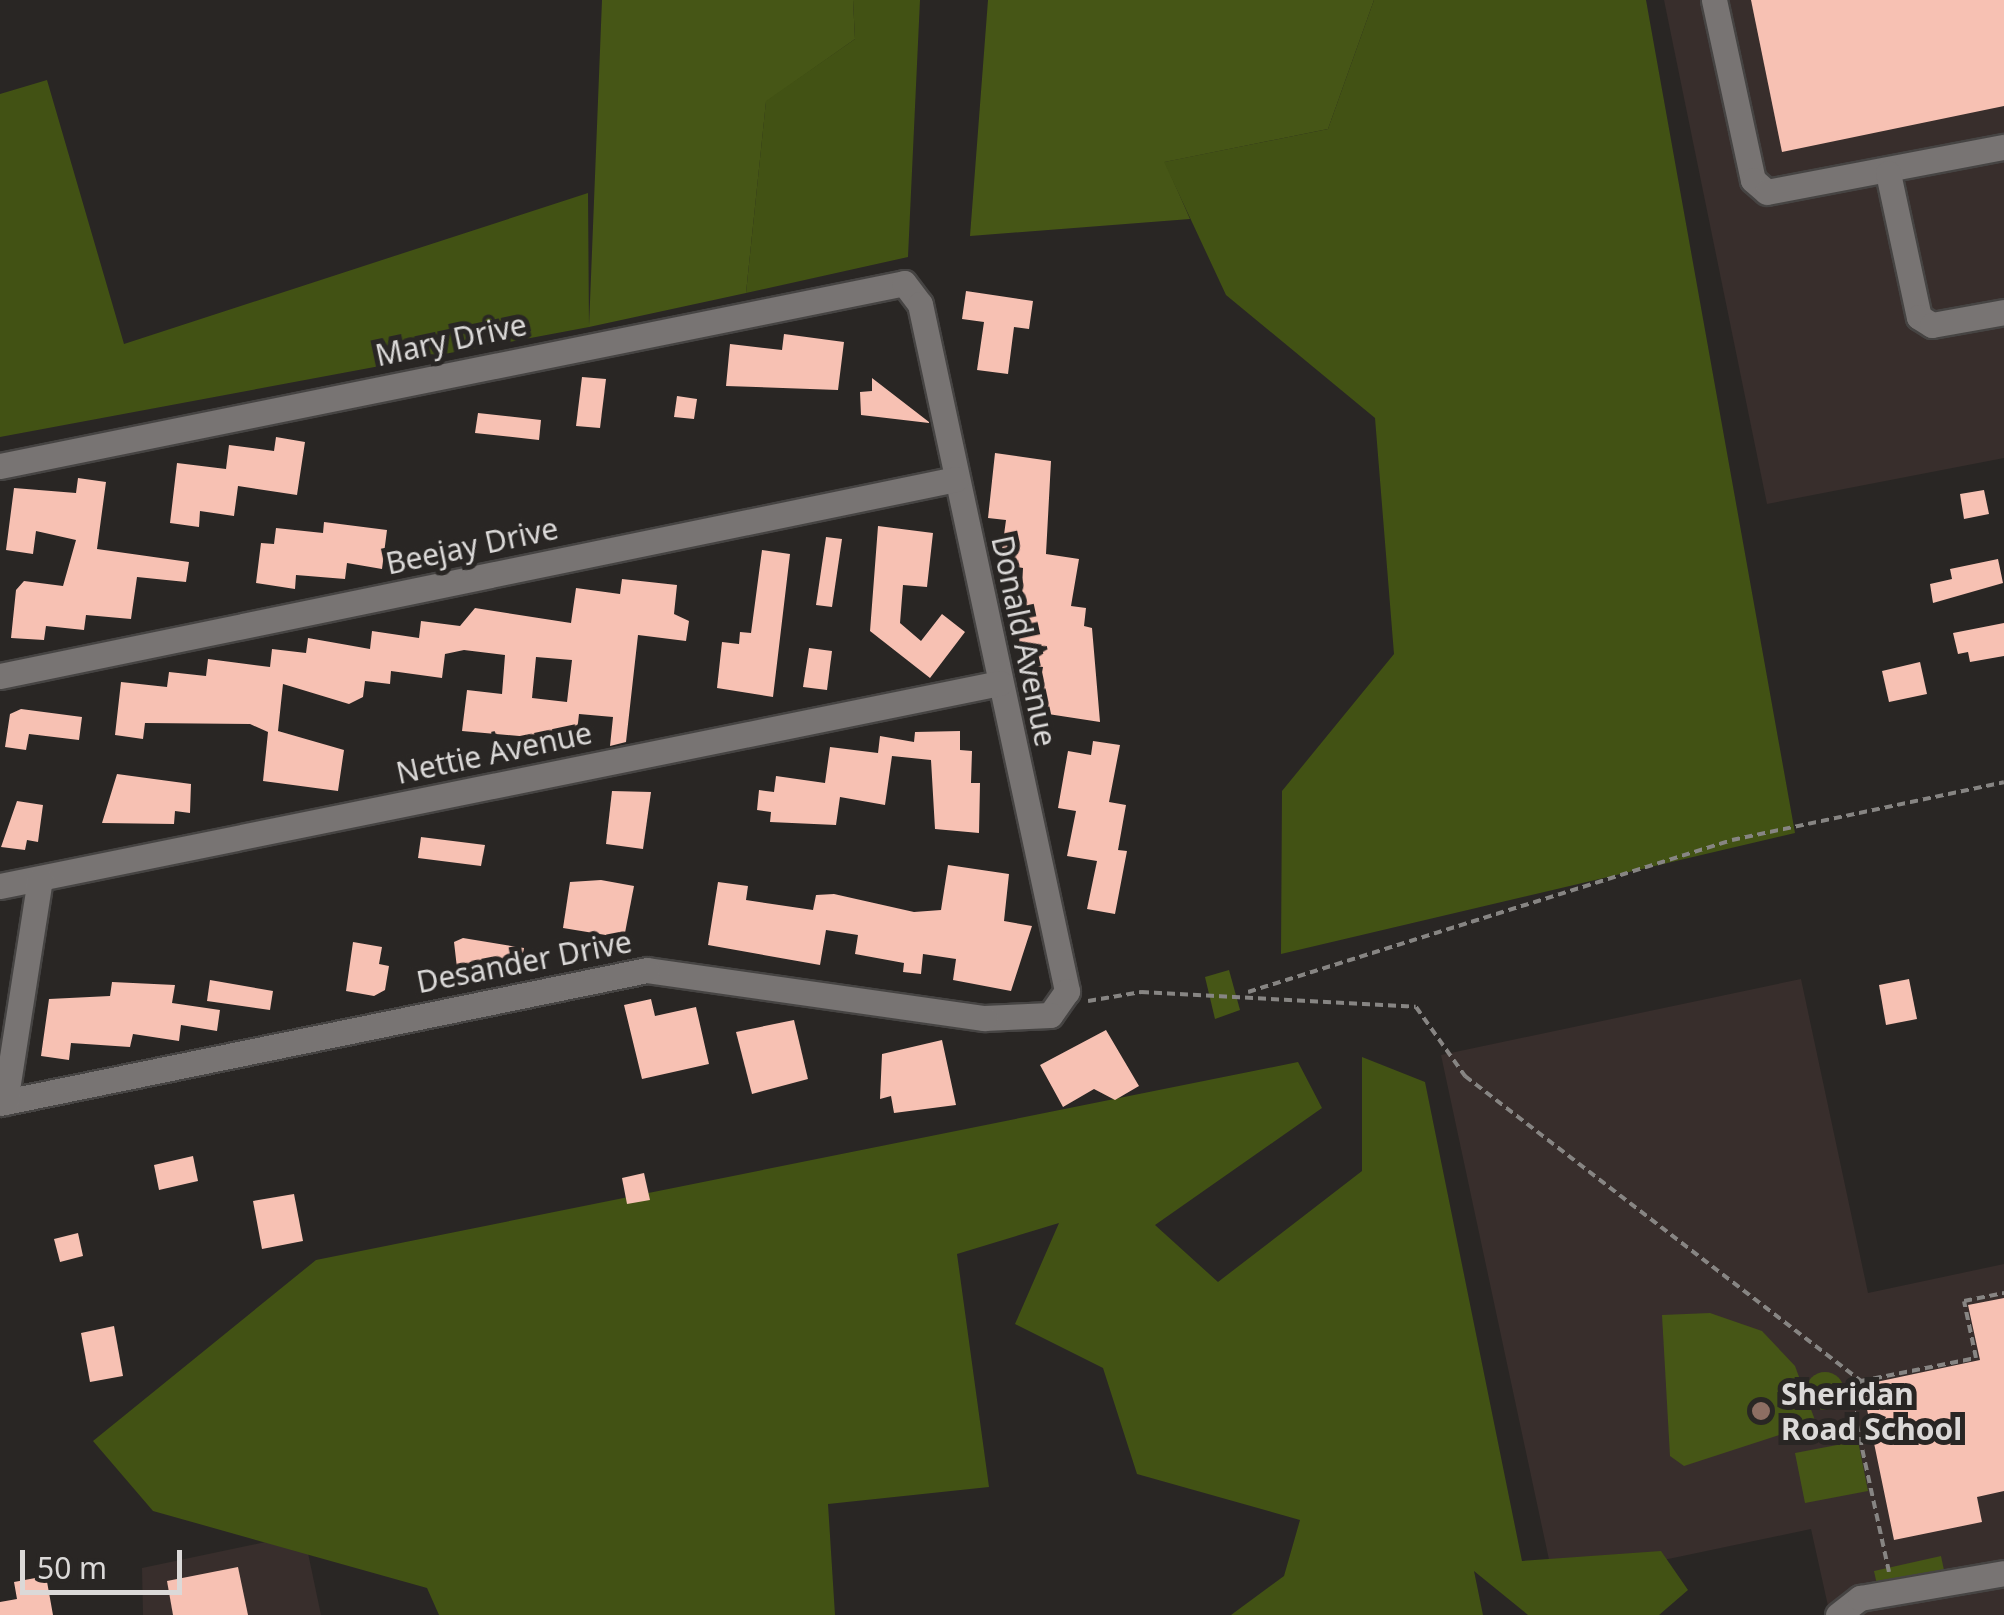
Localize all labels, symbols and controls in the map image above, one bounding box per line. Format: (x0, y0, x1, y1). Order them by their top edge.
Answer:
street label: Mary Drive (372, 306, 530, 374)
street label: Beejay Drive (383, 510, 561, 582)
street label: Donald Avenue (984, 532, 1064, 750)
street label: Nettie Avenue (393, 715, 595, 791)
street label: Desander Drive (413, 924, 635, 1000)
place label: Sheridan Road School (1781, 1376, 1962, 1446)
marker: Sheridan Road School (1750, 1400, 1772, 1422)
scale bar (25, 1530, 188, 1592)
text: 50 m (37, 1547, 107, 1588)

